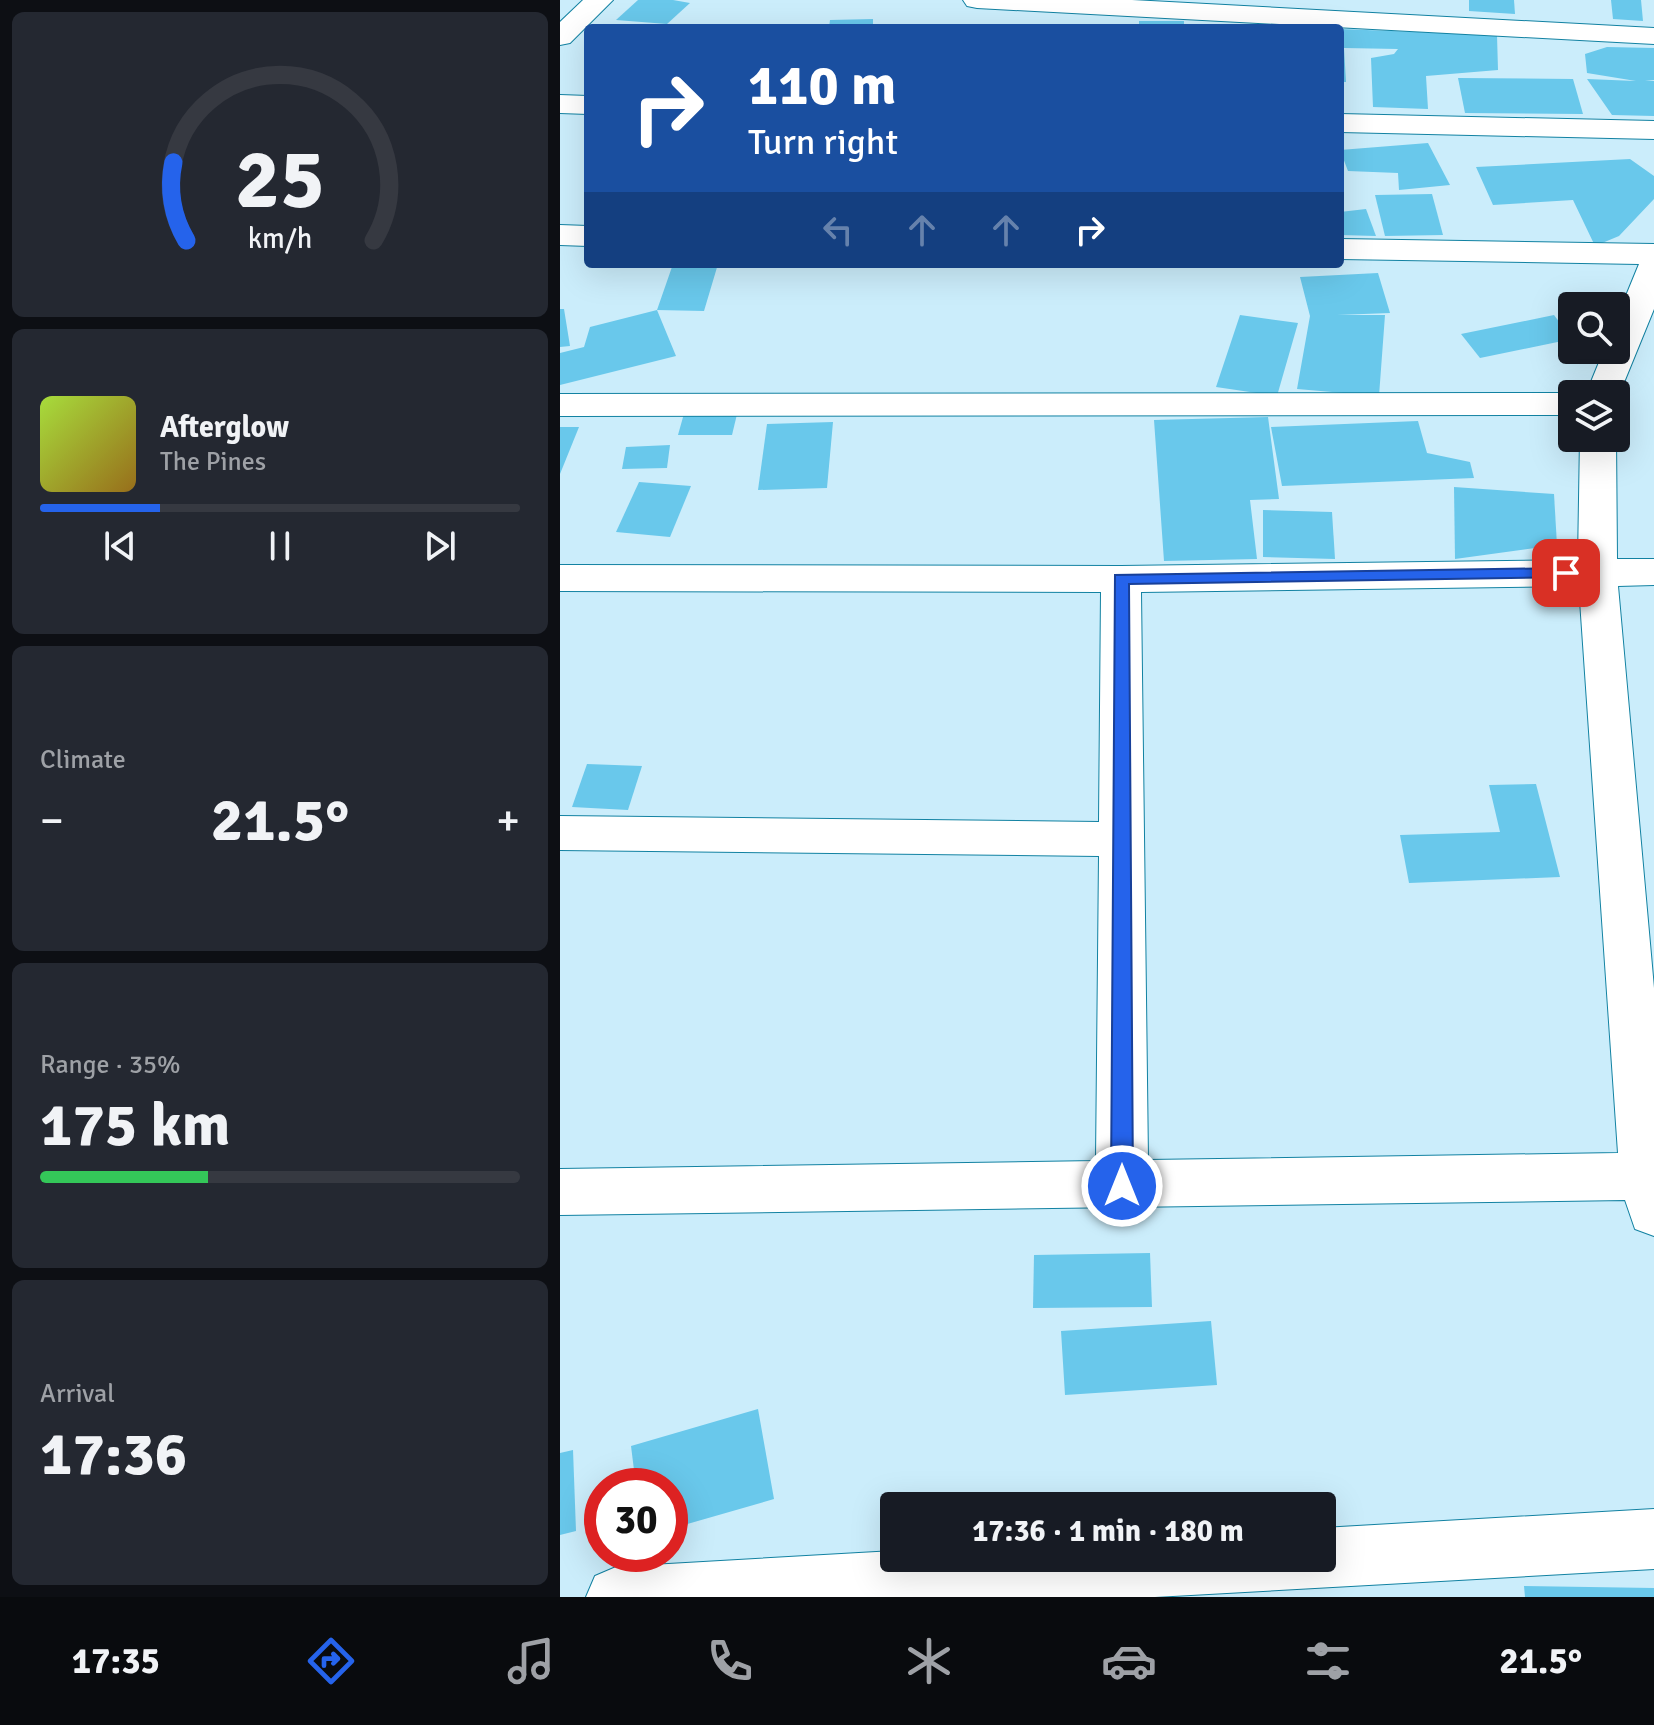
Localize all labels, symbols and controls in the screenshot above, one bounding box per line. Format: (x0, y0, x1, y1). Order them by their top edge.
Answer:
text: 110 m (748, 51, 896, 120)
icon: right (616, 56, 720, 160)
text: Turn right (748, 120, 898, 165)
text: 25 (235, 128, 325, 230)
icon: left (816, 208, 860, 252)
icon: ahead (900, 208, 944, 252)
icon: ahead (984, 208, 1028, 252)
icon: right (1068, 208, 1112, 252)
text: km/h (248, 221, 312, 256)
map controls (1558, 292, 1630, 452)
button: search (1558, 292, 1630, 364)
button: layers (1558, 380, 1630, 452)
text: Afterglow (160, 409, 289, 446)
text: The Pines (160, 446, 266, 478)
icon: previous (98, 524, 142, 568)
icon: pause (258, 524, 302, 568)
icon: next (418, 524, 462, 568)
pin (1532, 539, 1600, 607)
icon: arrive (1544, 551, 1588, 595)
text: Climate (40, 744, 126, 776)
text: 21.5° (211, 784, 349, 858)
text: − (40, 794, 64, 848)
text: + (496, 794, 520, 848)
text: Range · 35% (40, 1049, 181, 1081)
text: 175 km (40, 1089, 230, 1163)
position arrow (1080, 1144, 1164, 1228)
text: Arrival (40, 1378, 115, 1410)
text: 17:36 (40, 1418, 187, 1492)
speed limit sign: 30 (584, 1468, 688, 1572)
text: 17:36 · 1 min · 180 m (972, 1513, 1244, 1550)
icon: directions (303, 1633, 359, 1689)
icon: music (503, 1633, 559, 1689)
icon: phone (702, 1633, 758, 1689)
icon: climate (901, 1633, 957, 1689)
icon: car (1101, 1633, 1157, 1689)
icon: filters (1300, 1633, 1356, 1689)
text: 17:35 (72, 1639, 160, 1684)
text: 21.5° (1499, 1639, 1582, 1684)

